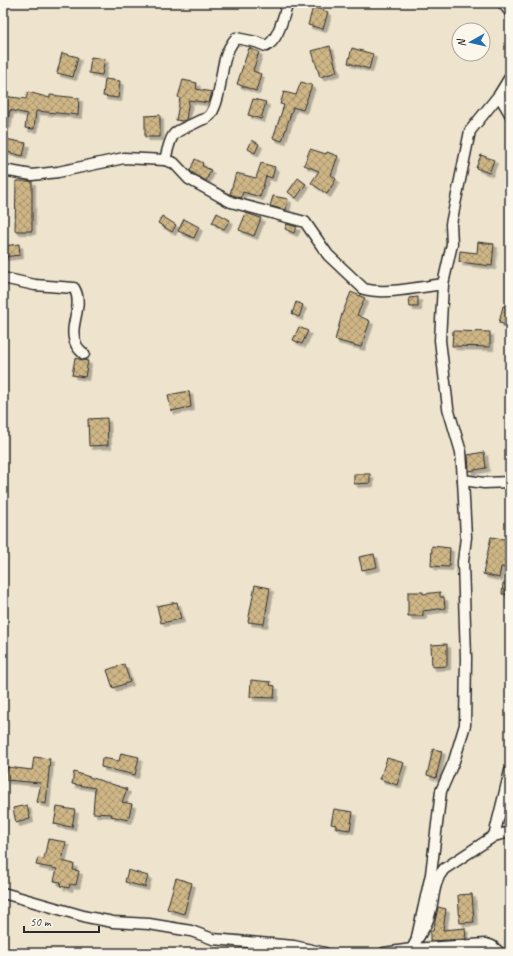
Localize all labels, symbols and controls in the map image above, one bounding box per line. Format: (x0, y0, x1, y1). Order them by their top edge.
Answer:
north arrow (451, 22, 491, 62)
text: N (453, 37, 469, 48)
scale bar (24, 908, 99, 934)
text: 50 m (30, 914, 52, 930)

